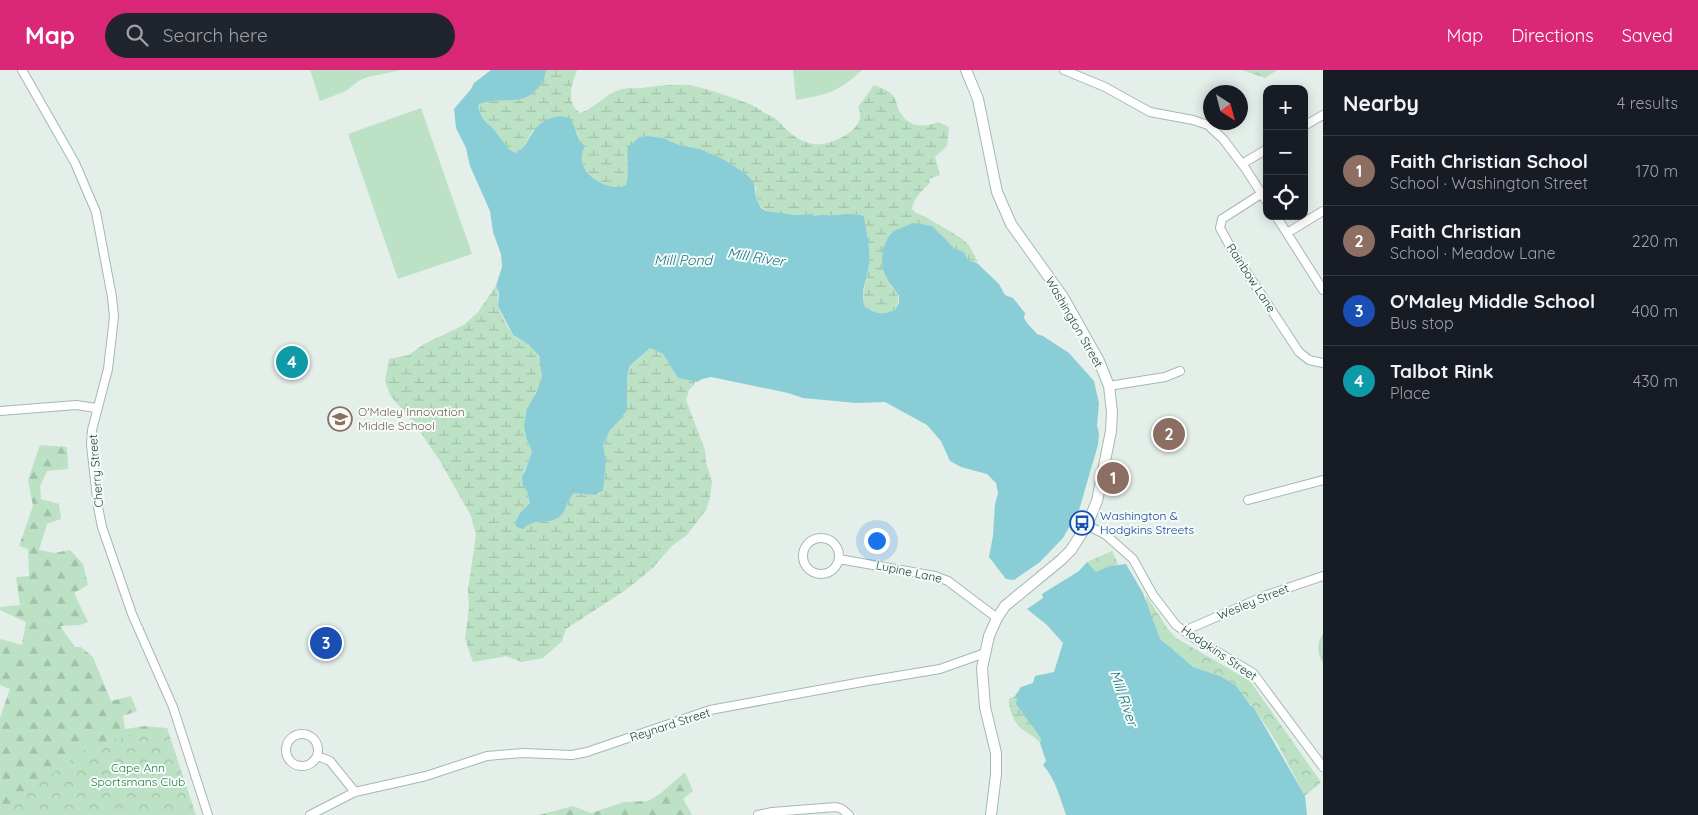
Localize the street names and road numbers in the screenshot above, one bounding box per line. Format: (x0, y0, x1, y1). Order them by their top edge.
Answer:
street label: Rainbow Lane (1224, 240, 1279, 315)
street label: Washington Street (1042, 274, 1107, 370)
street label: Cherry Street (85, 434, 106, 508)
street label: Lupine Lane (875, 557, 944, 586)
street label: Wesley Street (1215, 580, 1291, 623)
street label: Hodgkins Street (1178, 622, 1260, 683)
street label: Reynard Street (628, 704, 712, 745)

